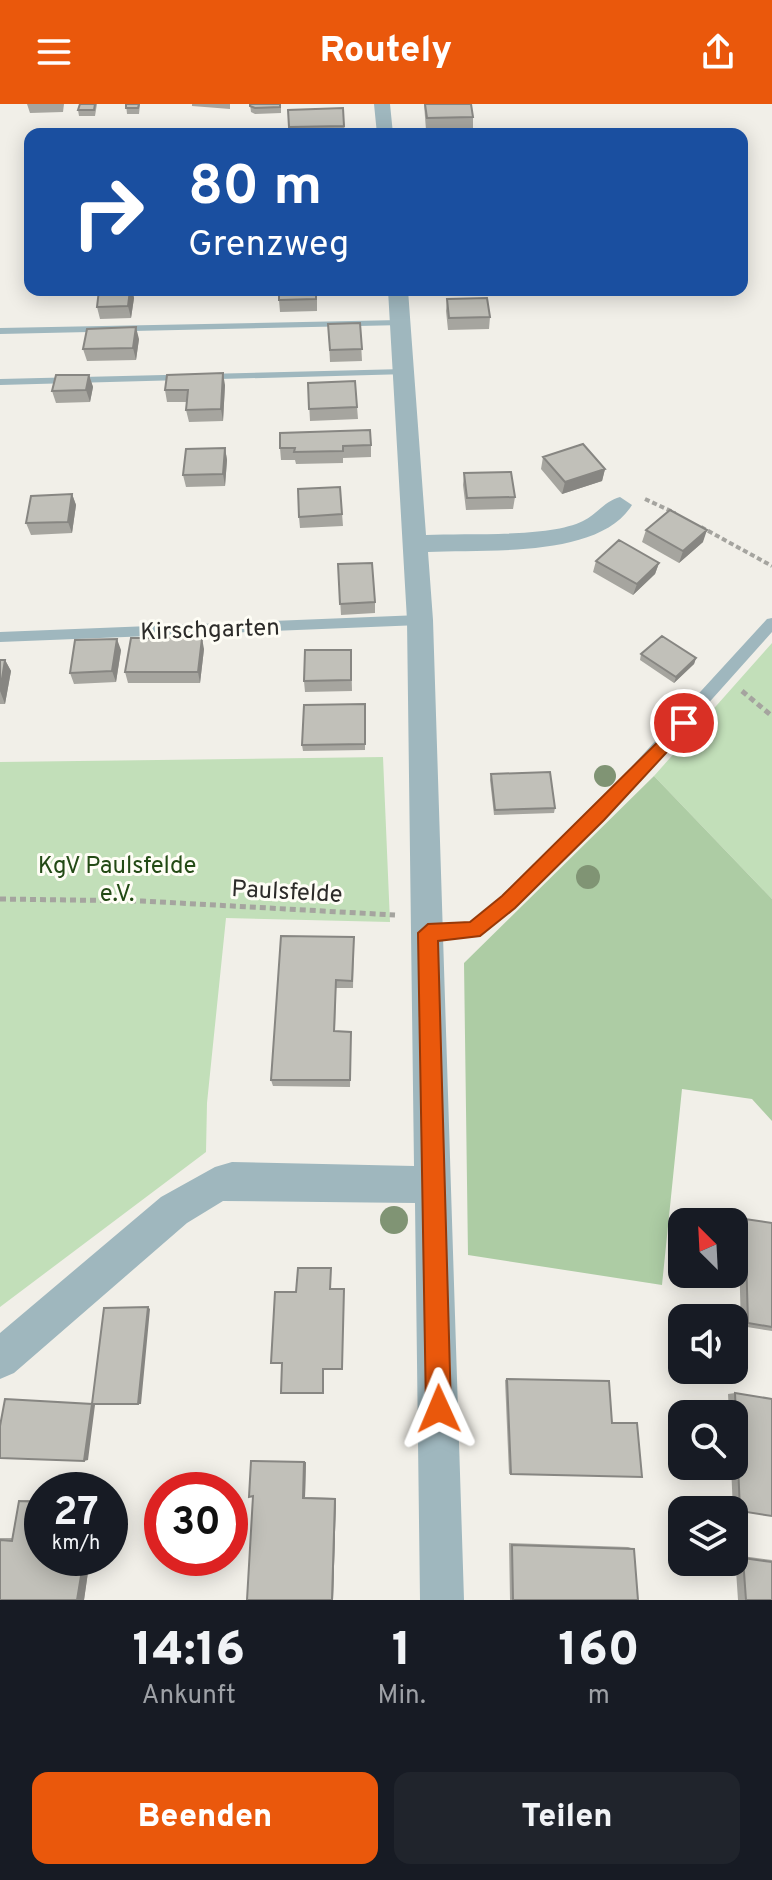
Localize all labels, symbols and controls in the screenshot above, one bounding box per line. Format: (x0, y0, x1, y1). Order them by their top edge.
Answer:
text: Routely (320, 29, 452, 75)
icon: menu (32, 30, 76, 74)
icon: share (696, 30, 740, 74)
text: 80 m (188, 154, 322, 224)
icon: right (56, 160, 160, 264)
text: Grenzweg (188, 223, 349, 269)
street label: Kirschgarten (140, 614, 280, 648)
pin (650, 689, 718, 757)
icon: arrive (662, 701, 706, 745)
park label: KgV Paulsfelde e.V. (38, 852, 196, 910)
street label: Paulsfelde (231, 875, 343, 911)
north arrow (668, 1208, 748, 1288)
map controls (668, 1208, 748, 1576)
button: sound (668, 1304, 748, 1384)
position arrow (397, 1367, 481, 1451)
button: search (668, 1400, 748, 1480)
speed limit sign: 30 (144, 1472, 248, 1576)
text: 27 (53, 1489, 99, 1539)
button: layers (668, 1496, 748, 1576)
text: km/h (52, 1531, 100, 1557)
text: 14:16 (133, 1622, 245, 1682)
text: 1 (392, 1622, 411, 1682)
text: 160 (558, 1622, 639, 1682)
text: Ankunft (142, 1680, 236, 1713)
text: Min. (378, 1680, 426, 1713)
text: m (588, 1680, 610, 1713)
button: Beenden (32, 1772, 378, 1864)
button: Teilen (394, 1772, 740, 1864)

